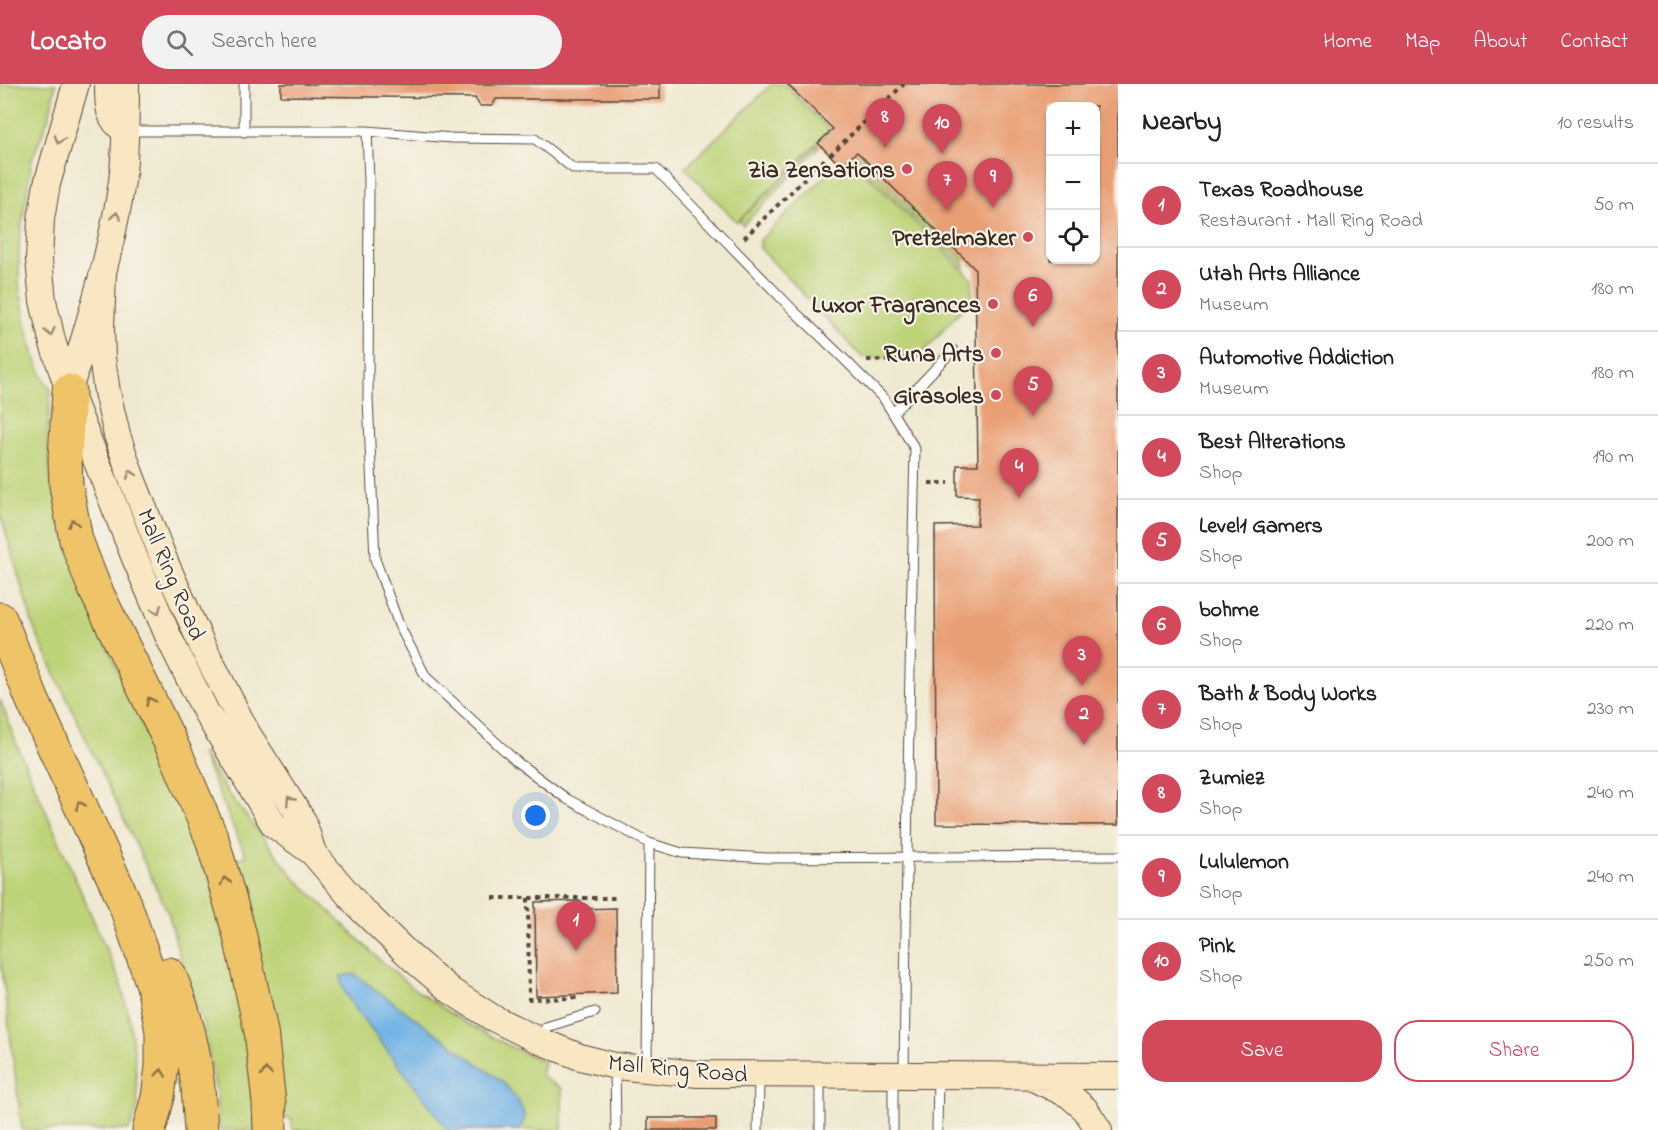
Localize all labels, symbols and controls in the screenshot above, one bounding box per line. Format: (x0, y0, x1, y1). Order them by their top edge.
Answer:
search box (142, 15, 562, 69)
text: Locato (30, 22, 106, 63)
icon: search (163, 26, 196, 59)
text: Search here (211, 26, 317, 58)
text: Home (1323, 27, 1372, 57)
text: Map (1405, 27, 1440, 57)
text: About (1473, 27, 1527, 57)
text: Contact (1560, 27, 1628, 57)
pin: 8 (866, 98, 904, 148)
map controls (1046, 102, 1100, 264)
button: + (1046, 102, 1100, 156)
pin: 10 (922, 104, 962, 154)
text: Nearby (1142, 104, 1221, 142)
text: 10 results (1557, 109, 1634, 138)
one-way arrow (54, 134, 66, 145)
place label: Zia Zensations (748, 154, 895, 189)
button: − (1046, 156, 1100, 210)
pin: 9 (974, 158, 1012, 208)
marker: Zia Zensations (900, 162, 914, 176)
pin: 7 (928, 162, 966, 211)
text: Texas Roadhouse (1199, 175, 1363, 207)
text: 1 (1158, 191, 1165, 220)
text: 50 m (1593, 191, 1634, 220)
text: Restaurant · Mall Ring Road (1199, 207, 1423, 236)
button: locate (1046, 210, 1100, 264)
one-way arrow (109, 211, 122, 221)
place label: Pretzelmaker (892, 222, 1017, 257)
marker: Pretzelmaker (1021, 230, 1035, 244)
text: Utah Arts Alliance (1199, 259, 1360, 291)
text: 2 (1157, 275, 1166, 304)
text: 180 m (1591, 275, 1634, 304)
pin: 6 (1014, 278, 1052, 327)
place label: Luxor Fragrances (812, 289, 981, 325)
text: Museum (1199, 291, 1269, 320)
marker: Luxor Fragrances (986, 297, 1000, 311)
one-way arrow (43, 327, 56, 337)
place label: Runa Arts (884, 338, 984, 373)
text: Automotive Addiction (1199, 343, 1394, 375)
marker: Runa Arts (989, 346, 1003, 360)
text: 3 (1157, 359, 1166, 388)
text: 180 m (1591, 359, 1634, 388)
pin: 5 (1014, 366, 1052, 416)
text: Museum (1199, 375, 1269, 404)
place label: Girasoles (893, 380, 984, 415)
marker: Girasoles (989, 388, 1003, 402)
text: Best Alterations (1199, 427, 1346, 459)
text: 4 (1157, 443, 1166, 472)
text: 190 m (1592, 443, 1634, 472)
pin: 4 (1000, 448, 1038, 498)
text: Shop (1199, 459, 1243, 488)
one-way arrow (125, 470, 138, 480)
street label: Mall Ring Road (126, 504, 213, 647)
text: Level1 Gamers (1199, 511, 1323, 543)
one-way arrow (67, 518, 80, 528)
text: 5 (1156, 527, 1167, 556)
text: 200 m (1586, 527, 1634, 556)
text: Shop (1199, 543, 1243, 572)
text: bohme (1199, 595, 1259, 627)
one-way arrow (150, 604, 162, 615)
text: 6 (1157, 611, 1166, 640)
text: 220 m (1585, 611, 1634, 640)
text: Shop (1199, 627, 1243, 656)
pin: 3 (1062, 636, 1102, 686)
text: Bath & Body Works (1199, 679, 1377, 711)
text: 7 (1157, 695, 1166, 724)
text: 230 m (1587, 695, 1634, 724)
pin: 2 (1064, 696, 1104, 745)
one-way arrow (146, 697, 157, 708)
text: Shop (1199, 711, 1243, 740)
text: Zumiez (1199, 763, 1264, 795)
text: 8 (1158, 779, 1165, 808)
text: 240 m (1587, 779, 1634, 808)
text: Shop (1199, 795, 1243, 824)
one-way arrow (285, 796, 297, 806)
one-way arrow (75, 801, 87, 812)
your location (521, 801, 550, 830)
text: Lululemon (1199, 847, 1289, 879)
text: 9 (1158, 863, 1165, 892)
text: 240 m (1587, 863, 1634, 892)
one-way arrow (219, 877, 232, 887)
text: Shop (1199, 879, 1243, 908)
pin: 1 (556, 902, 596, 951)
text: Pink (1199, 931, 1235, 963)
text: 10 (1154, 947, 1169, 976)
text: 250 m (1583, 947, 1634, 976)
text: Shop (1199, 963, 1243, 992)
button: Save (1142, 1020, 1382, 1082)
button: Share (1394, 1020, 1634, 1082)
street label: Mall Ring Road (607, 1047, 750, 1094)
one-way arrow (260, 1067, 273, 1076)
one-way arrow (154, 1068, 167, 1078)

